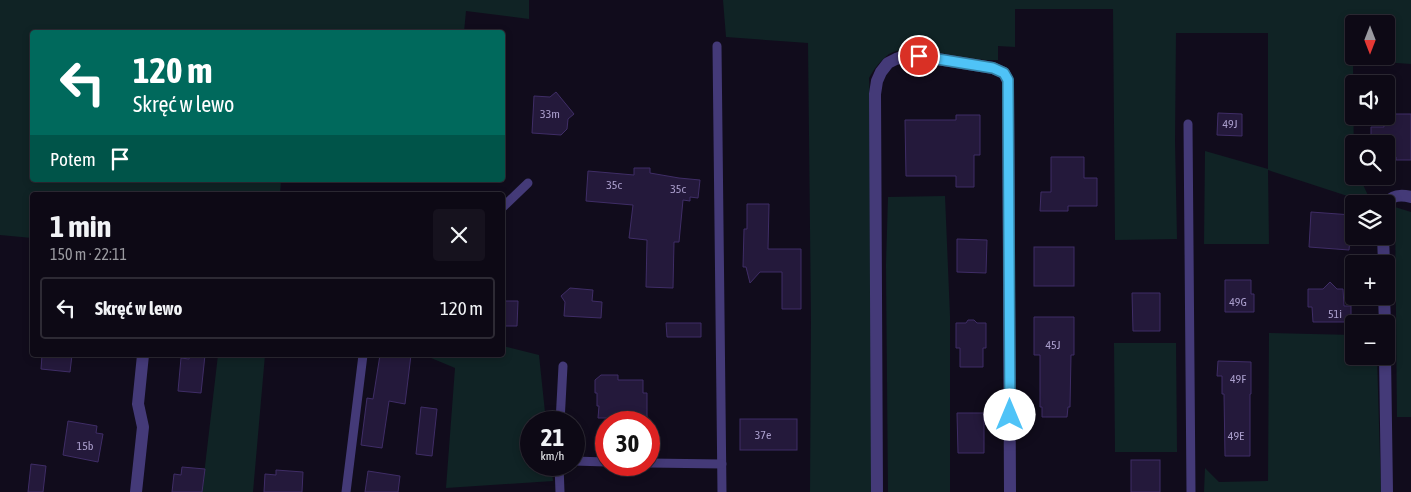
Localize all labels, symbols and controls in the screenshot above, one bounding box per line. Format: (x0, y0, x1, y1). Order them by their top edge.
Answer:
north arrow (1345, 15, 1395, 65)
map controls (1345, 15, 1395, 365)
pin (898, 35, 940, 77)
icon: arrive (905, 42, 933, 70)
icon: left (50, 50, 115, 115)
text: 120 m (133, 50, 212, 90)
button: sound (1345, 75, 1395, 125)
text: Skręć w lewo (133, 91, 234, 117)
house number: 33m (540, 107, 560, 121)
house number: 49J (1222, 117, 1238, 131)
button: search (1345, 135, 1395, 185)
icon: arrive (106, 145, 134, 173)
text: Potem (50, 148, 96, 170)
house number: 35c (606, 178, 622, 192)
house number: 35c (670, 182, 686, 196)
button: layers (1345, 195, 1395, 245)
text: 1 min (50, 209, 111, 243)
button: close (433, 209, 485, 261)
text: 150 m · 22:11 (50, 245, 127, 263)
button: + (1345, 255, 1395, 305)
icon: left (52, 294, 80, 322)
house number: 49G (1229, 295, 1247, 309)
text: Skręć w lewo (95, 297, 182, 319)
text: 120 m (440, 297, 483, 319)
house number: 51i (1328, 307, 1342, 321)
button: − (1345, 315, 1395, 365)
house number: 45J (1045, 338, 1061, 352)
house number: 49F (1230, 372, 1246, 386)
position arrow (983, 388, 1035, 440)
speed limit sign: 30 (595, 411, 660, 476)
text: 21 (541, 423, 564, 451)
house number: 37e (755, 428, 771, 442)
house number: 49E (1228, 429, 1244, 443)
house number: 15b (77, 439, 94, 453)
text: km/h (541, 449, 564, 463)

